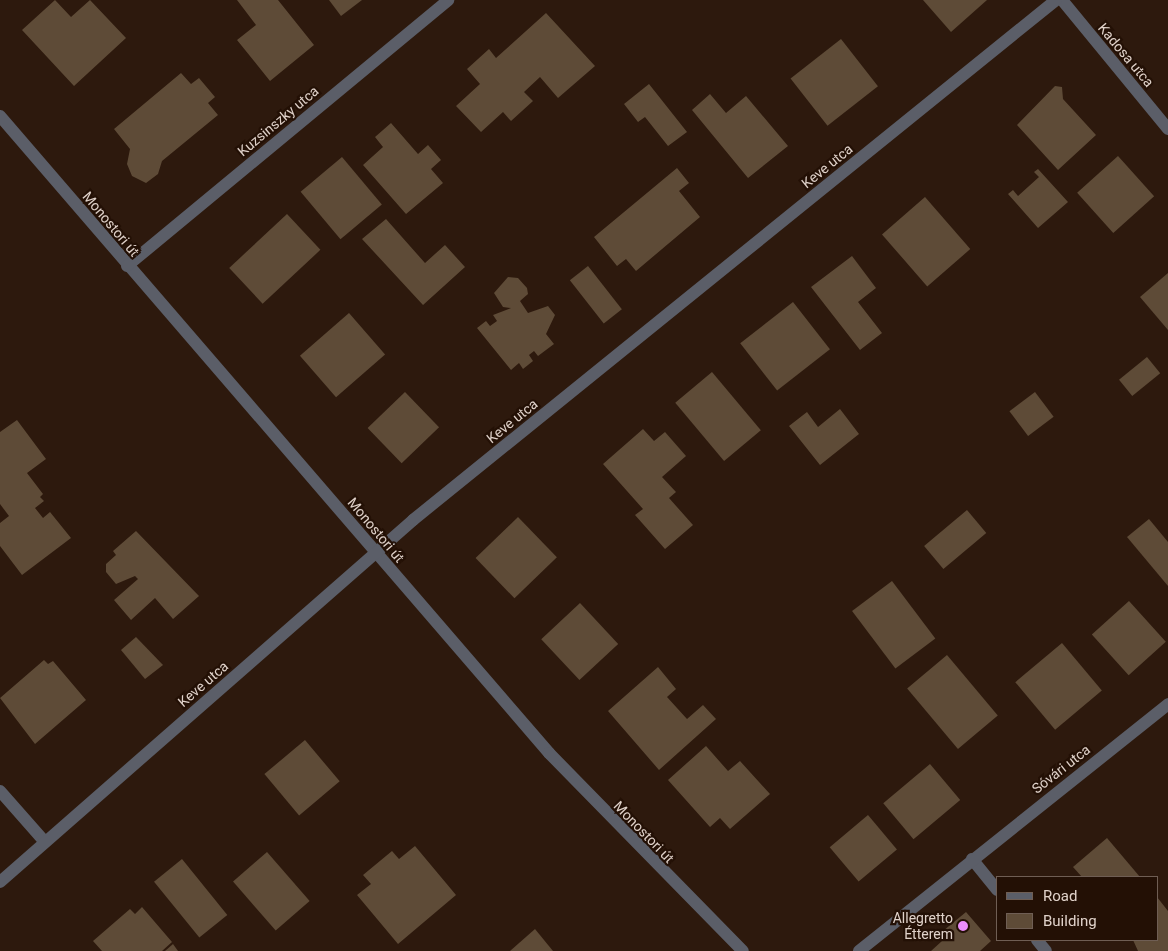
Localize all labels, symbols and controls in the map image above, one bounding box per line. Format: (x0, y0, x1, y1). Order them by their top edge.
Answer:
street label: Kadosa utca (1095, 20, 1157, 90)
street label: Kuzsinszky utca (234, 82, 322, 160)
street label: Keve utca (798, 140, 856, 192)
street label: Monostori út (79, 188, 143, 260)
street label: Keve utca (483, 395, 541, 447)
street label: Monostori út (344, 494, 408, 566)
street label: Keve utca (175, 658, 231, 710)
street label: Sóvári utca (1029, 741, 1093, 797)
street label: Monostori út (610, 798, 678, 866)
legend (996, 876, 1158, 941)
text: Road (1043, 887, 1077, 905)
place label: Allegretto Étterem (893, 910, 953, 942)
text: Building (1043, 912, 1097, 930)
marker: Allegretto Étterem (957, 920, 969, 932)

